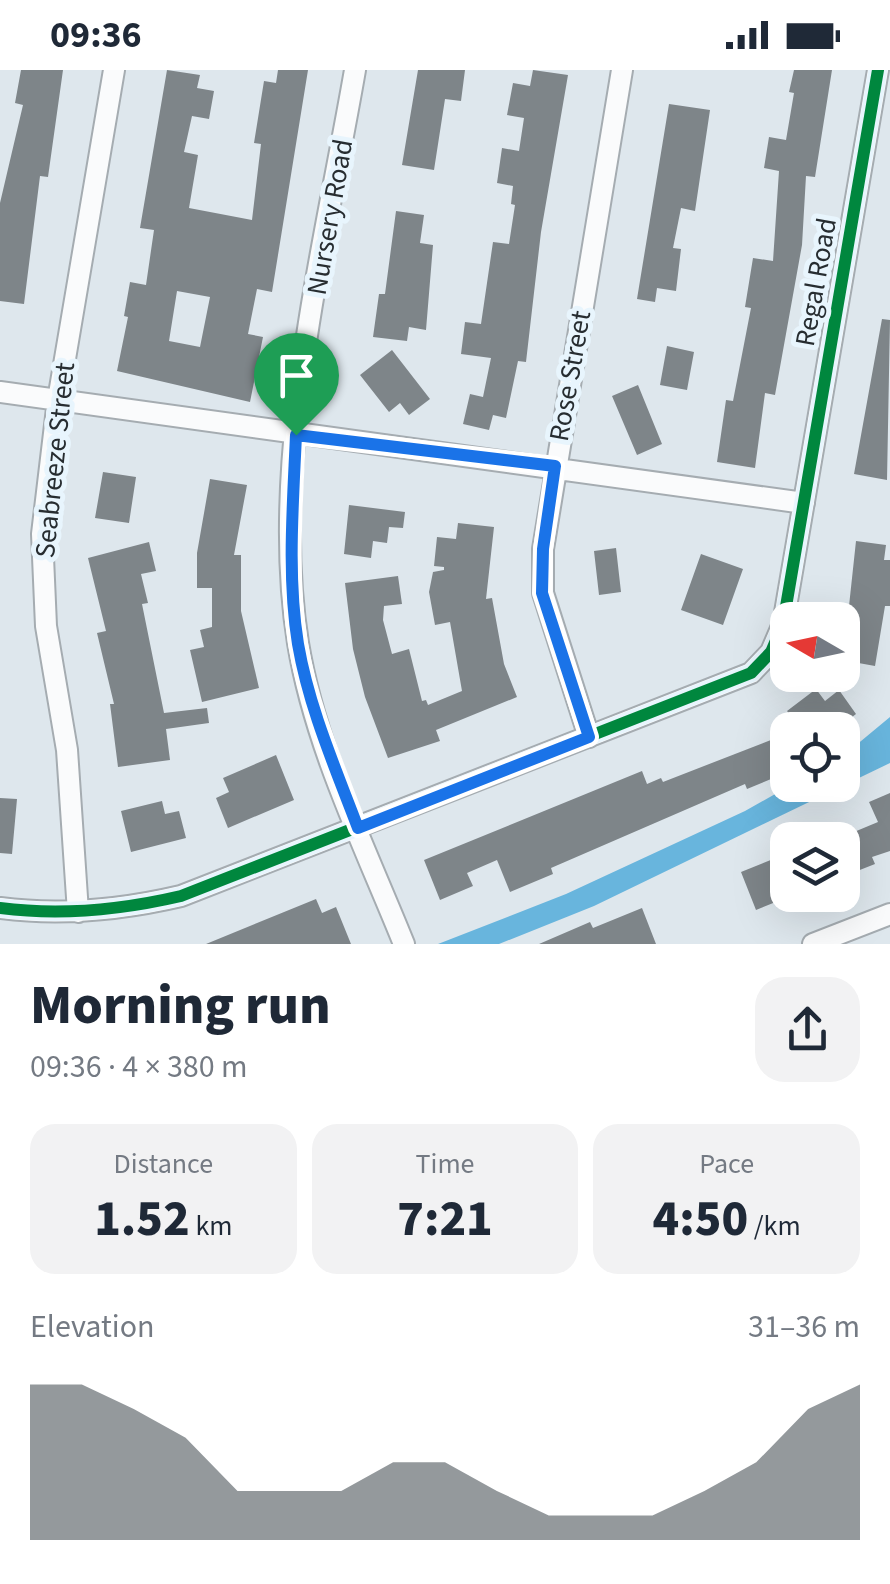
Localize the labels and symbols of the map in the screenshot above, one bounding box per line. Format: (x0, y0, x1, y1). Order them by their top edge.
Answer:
street label: Nursery Road (297, 136, 363, 298)
street label: Regal Road (785, 215, 847, 349)
street label: Rose Street (539, 307, 601, 445)
pin (254, 333, 339, 436)
street label: Seabreeze Street (25, 360, 85, 560)
north arrow (770, 602, 860, 692)

